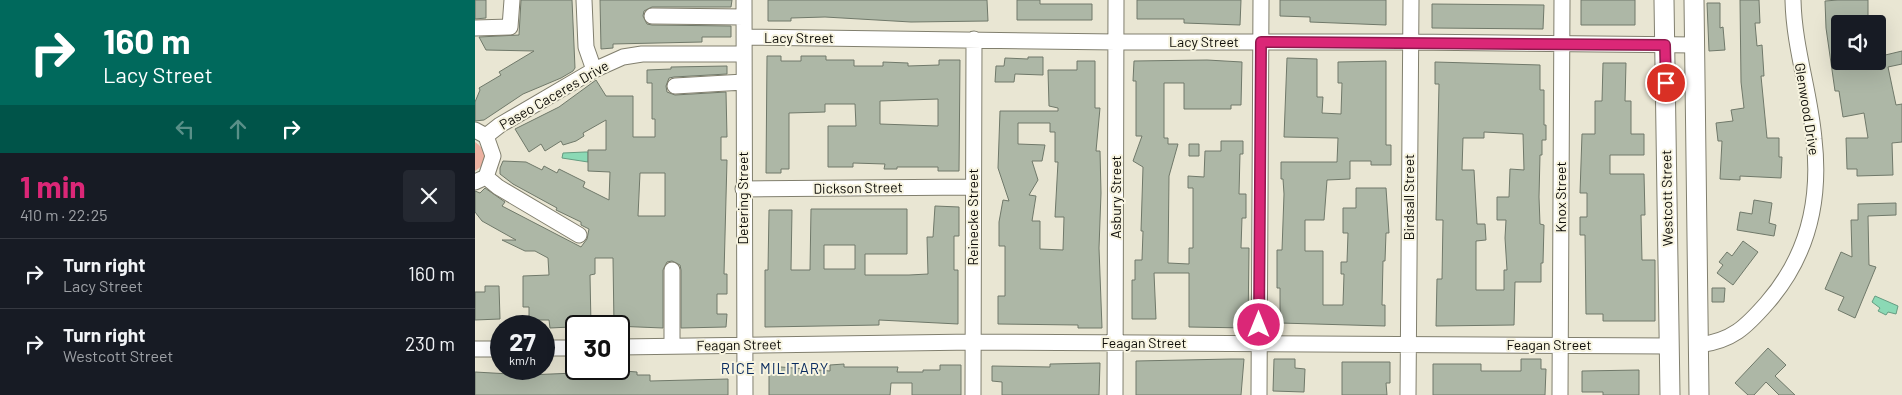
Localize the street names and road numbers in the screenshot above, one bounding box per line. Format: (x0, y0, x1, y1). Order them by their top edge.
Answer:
street label: Lacy Street (764, 29, 834, 46)
street label: Lacy Street (1169, 33, 1239, 50)
street label: Paseo Caceres Drive (496, 56, 611, 133)
street label: Glenwood Drive (1792, 61, 1823, 156)
street label: Westcott Street (1657, 150, 1676, 246)
street label: Detering Street (734, 151, 751, 245)
street label: Birdsall Street (1400, 154, 1417, 240)
street label: Asbury Street (1107, 155, 1124, 239)
street label: Knox Street (1552, 161, 1569, 233)
street label: Reinecke Street (964, 169, 981, 265)
street label: Dickson Street (813, 178, 903, 197)
street label: Feagan Street (1101, 334, 1187, 351)
street label: Feagan Street (696, 335, 782, 354)
street label: Feagan Street (1506, 336, 1592, 353)

